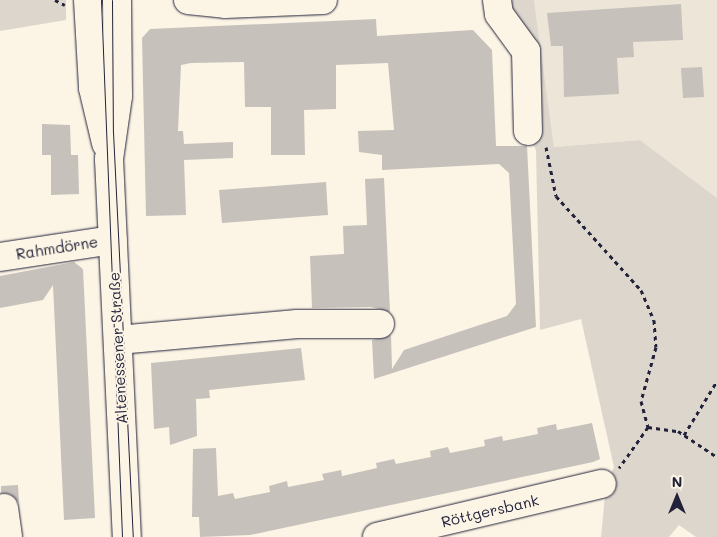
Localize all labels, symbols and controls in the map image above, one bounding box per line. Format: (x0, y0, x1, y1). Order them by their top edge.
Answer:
street label: Rahmdörne (15, 233, 99, 263)
street label: Altenessener Straße (105, 272, 131, 424)
north arrow (652, 472, 702, 522)
text: N (672, 472, 682, 491)
street label: Röttgersbank (439, 491, 541, 531)

